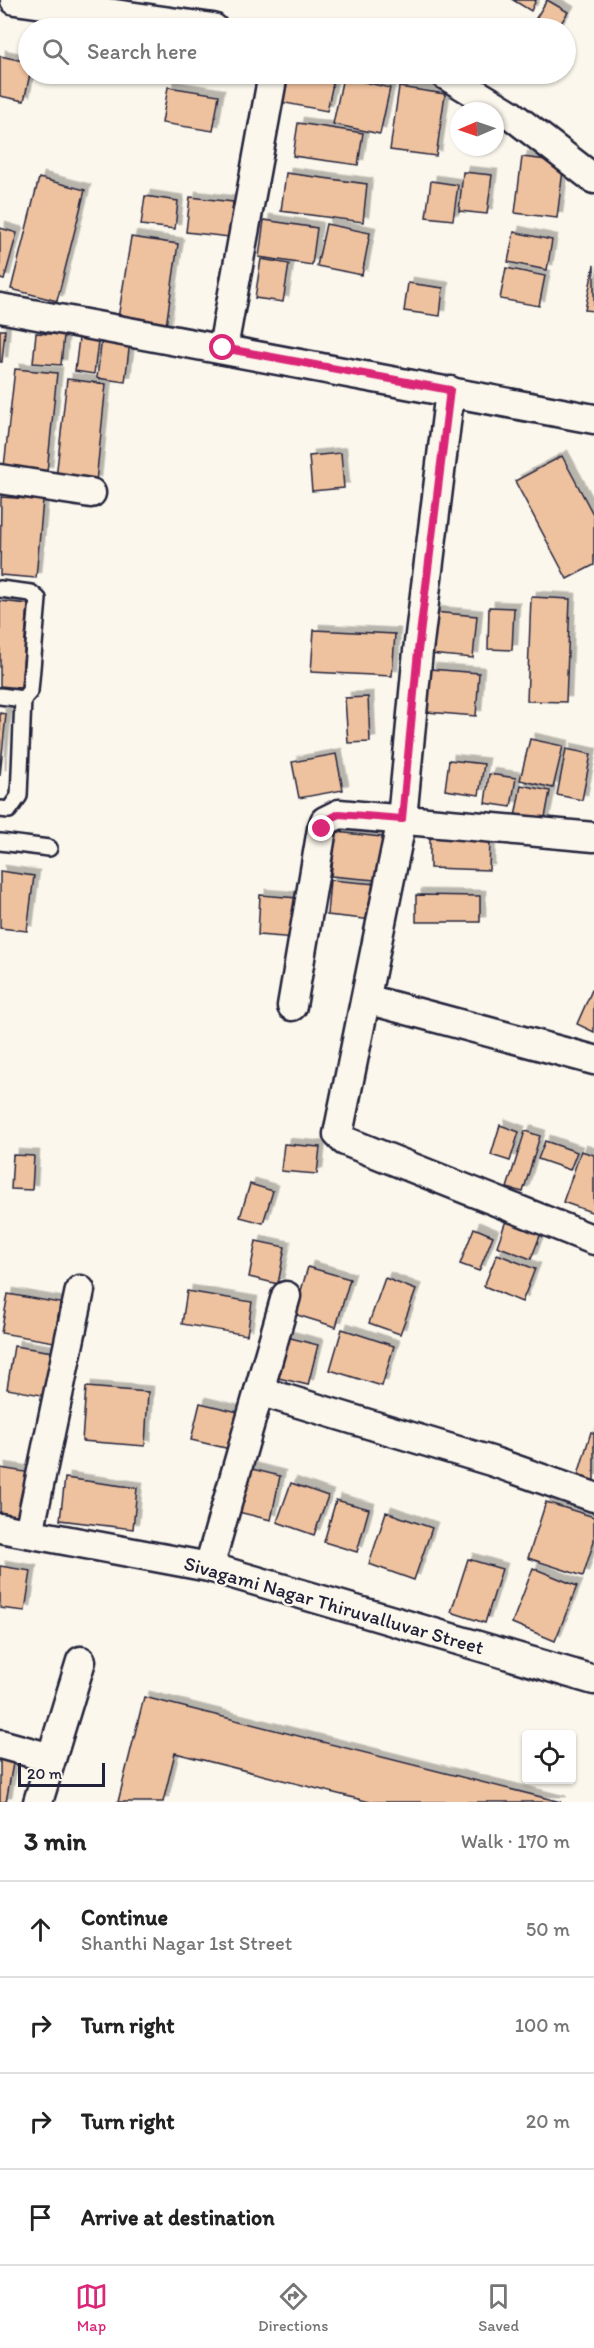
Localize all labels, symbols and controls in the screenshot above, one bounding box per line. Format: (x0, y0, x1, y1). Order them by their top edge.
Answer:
search box (18, 18, 576, 84)
icon: search (39, 35, 72, 68)
text: Search here (87, 38, 197, 65)
north arrow (450, 102, 504, 156)
route start (209, 334, 235, 360)
route end (308, 815, 334, 841)
street label: Sivagami Nagar Thiruvalluvar Street (181, 1551, 487, 1659)
map controls (522, 1730, 576, 1784)
button: locate (522, 1730, 576, 1784)
scale bar (18, 1760, 105, 1788)
text: 20 m (27, 1764, 62, 1783)
text: 3 min (24, 1825, 86, 1857)
text: Walk · 170 m (461, 1829, 570, 1853)
text: Continue (81, 1904, 168, 1931)
icon: ahead (24, 1913, 57, 1946)
text: 50 m (526, 1917, 570, 1941)
text: Shanthi Nagar 1st Street (81, 1931, 292, 1955)
icon: right (24, 2009, 57, 2042)
text: Turn right (81, 2012, 175, 2039)
text: 100 m (515, 2013, 570, 2037)
icon: right (24, 2105, 57, 2138)
text: Turn right (81, 2108, 175, 2135)
text: 20 m (526, 2109, 570, 2133)
icon: arrive (24, 2201, 57, 2234)
text: Arrive at destination (81, 2204, 275, 2231)
tab: Map (75, 2280, 108, 2335)
tab: Directions (258, 2280, 328, 2335)
tab: Saved (478, 2280, 519, 2335)

